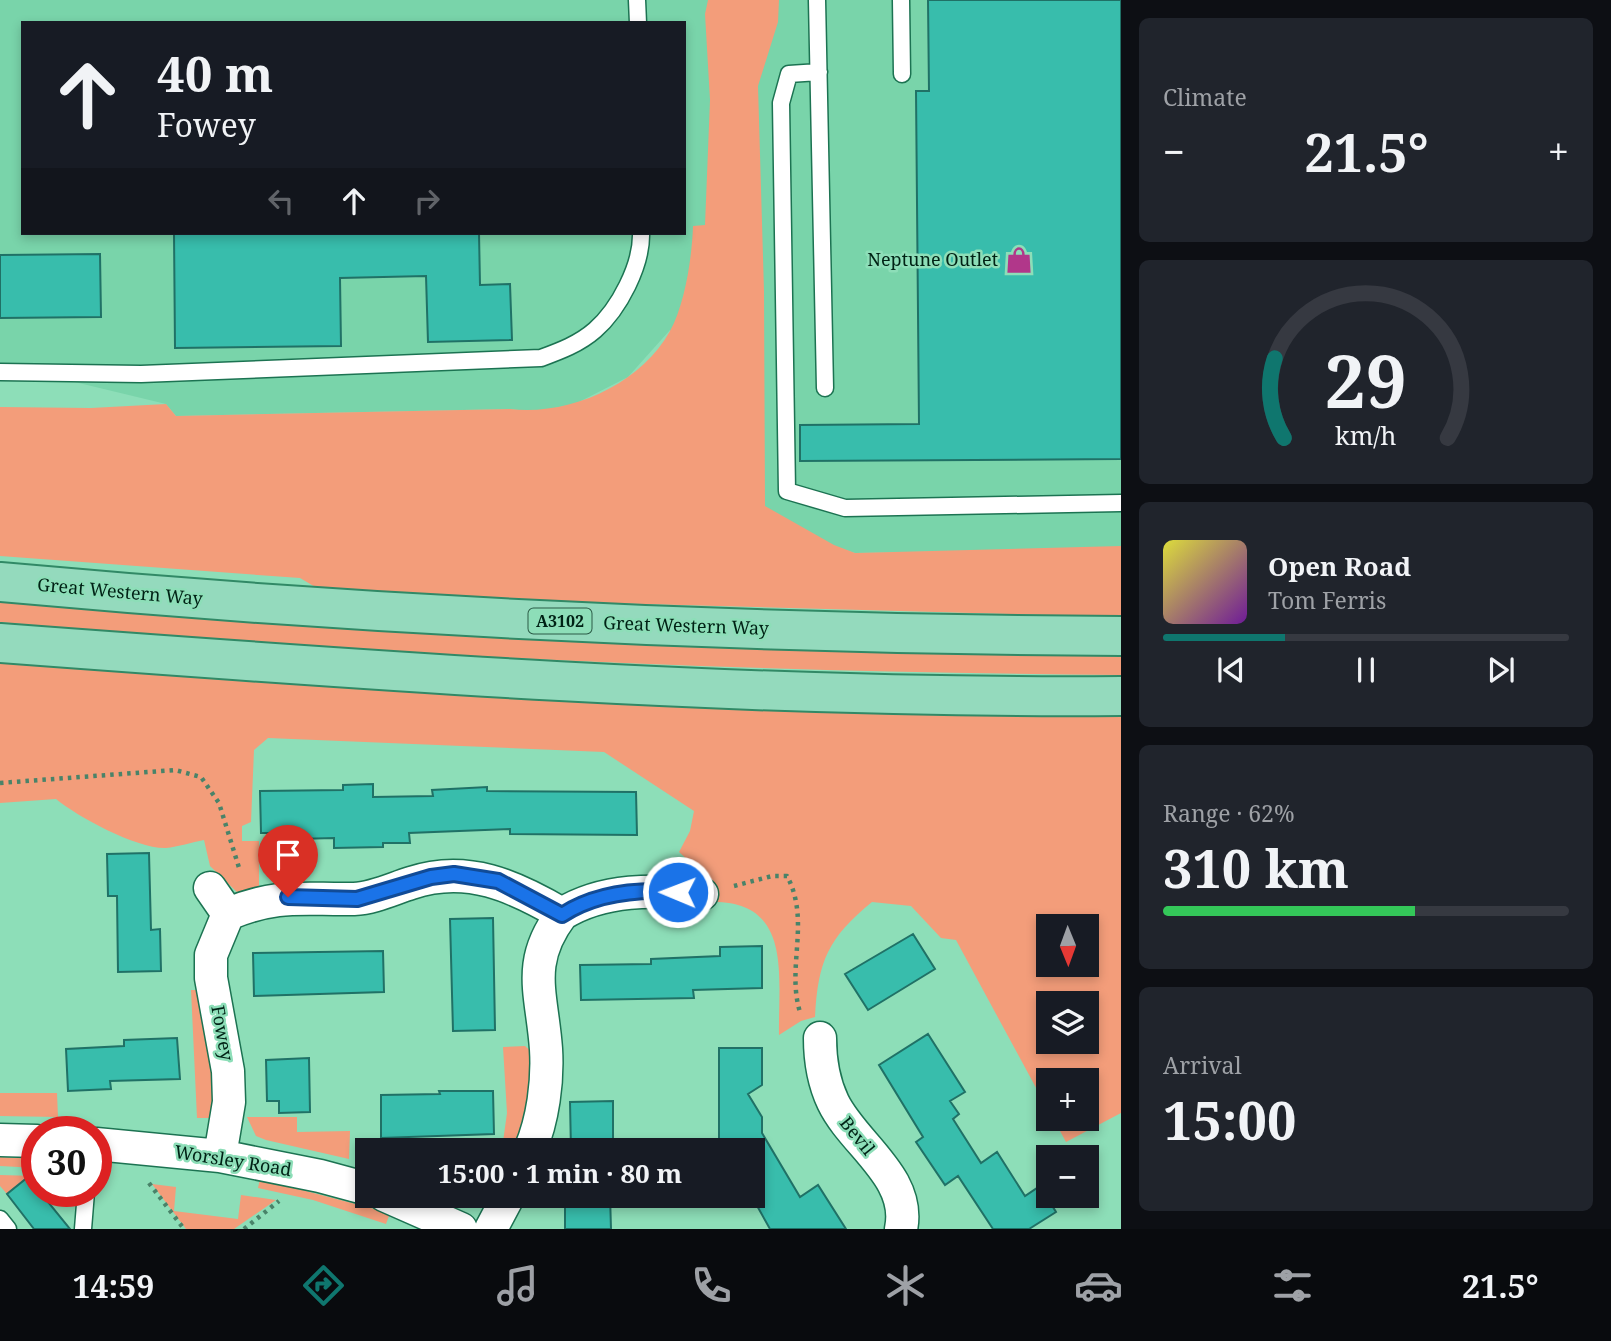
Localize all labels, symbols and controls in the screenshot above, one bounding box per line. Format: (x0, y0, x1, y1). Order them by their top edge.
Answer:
text: 40 m (157, 40, 273, 106)
icon: ahead (42, 49, 133, 140)
text: Climate (1163, 81, 1247, 113)
text: Fowey (157, 103, 256, 146)
text: 21.5° (1304, 116, 1429, 187)
text: − (1163, 125, 1185, 177)
text: + (1548, 125, 1569, 177)
icon: left (262, 182, 300, 220)
icon: ahead (335, 182, 373, 220)
icon: right (408, 182, 446, 220)
shop icon: Neptune Outlet (1004, 245, 1034, 275)
place label: Neptune Outlet (867, 247, 998, 271)
text: 29 (1325, 331, 1407, 430)
text: km/h (1335, 418, 1397, 452)
text: Open Road (1268, 548, 1411, 584)
street label: Great Western Way (36, 572, 205, 610)
text: Tom Ferris (1268, 584, 1386, 616)
road number: A3102 (528, 608, 592, 634)
street label: Great Western Way (603, 610, 770, 640)
icon: previous (1212, 651, 1250, 689)
icon: pause (1347, 651, 1385, 689)
icon: next (1482, 651, 1520, 689)
text: Range · 62% (1163, 797, 1295, 829)
pin (258, 825, 318, 897)
text: 310 km (1163, 832, 1349, 903)
icon: arrive (269, 836, 307, 874)
position arrow (641, 855, 715, 929)
north arrow (1036, 914, 1099, 976)
map controls (1036, 914, 1099, 1208)
button: layers (1036, 991, 1099, 1054)
street label: Fowey (206, 1003, 240, 1063)
text: Arrival (1163, 1049, 1242, 1081)
button: + (1036, 1068, 1099, 1131)
text: 15:00 (1163, 1084, 1296, 1155)
street label: Bevil (835, 1111, 881, 1160)
speed limit sign: 30 (21, 1116, 112, 1207)
street label: Worsley Road (173, 1139, 293, 1181)
button: − (1036, 1145, 1099, 1208)
text: 15:00 · 1 min · 80 m (438, 1155, 682, 1191)
icon: directions (299, 1261, 348, 1310)
icon: music (493, 1261, 542, 1310)
icon: phone (687, 1261, 736, 1310)
icon: climate (881, 1261, 930, 1310)
icon: car (1074, 1261, 1123, 1310)
icon: filters (1268, 1261, 1317, 1310)
text: 14:59 (72, 1264, 154, 1307)
text: 21.5° (1462, 1264, 1538, 1307)

